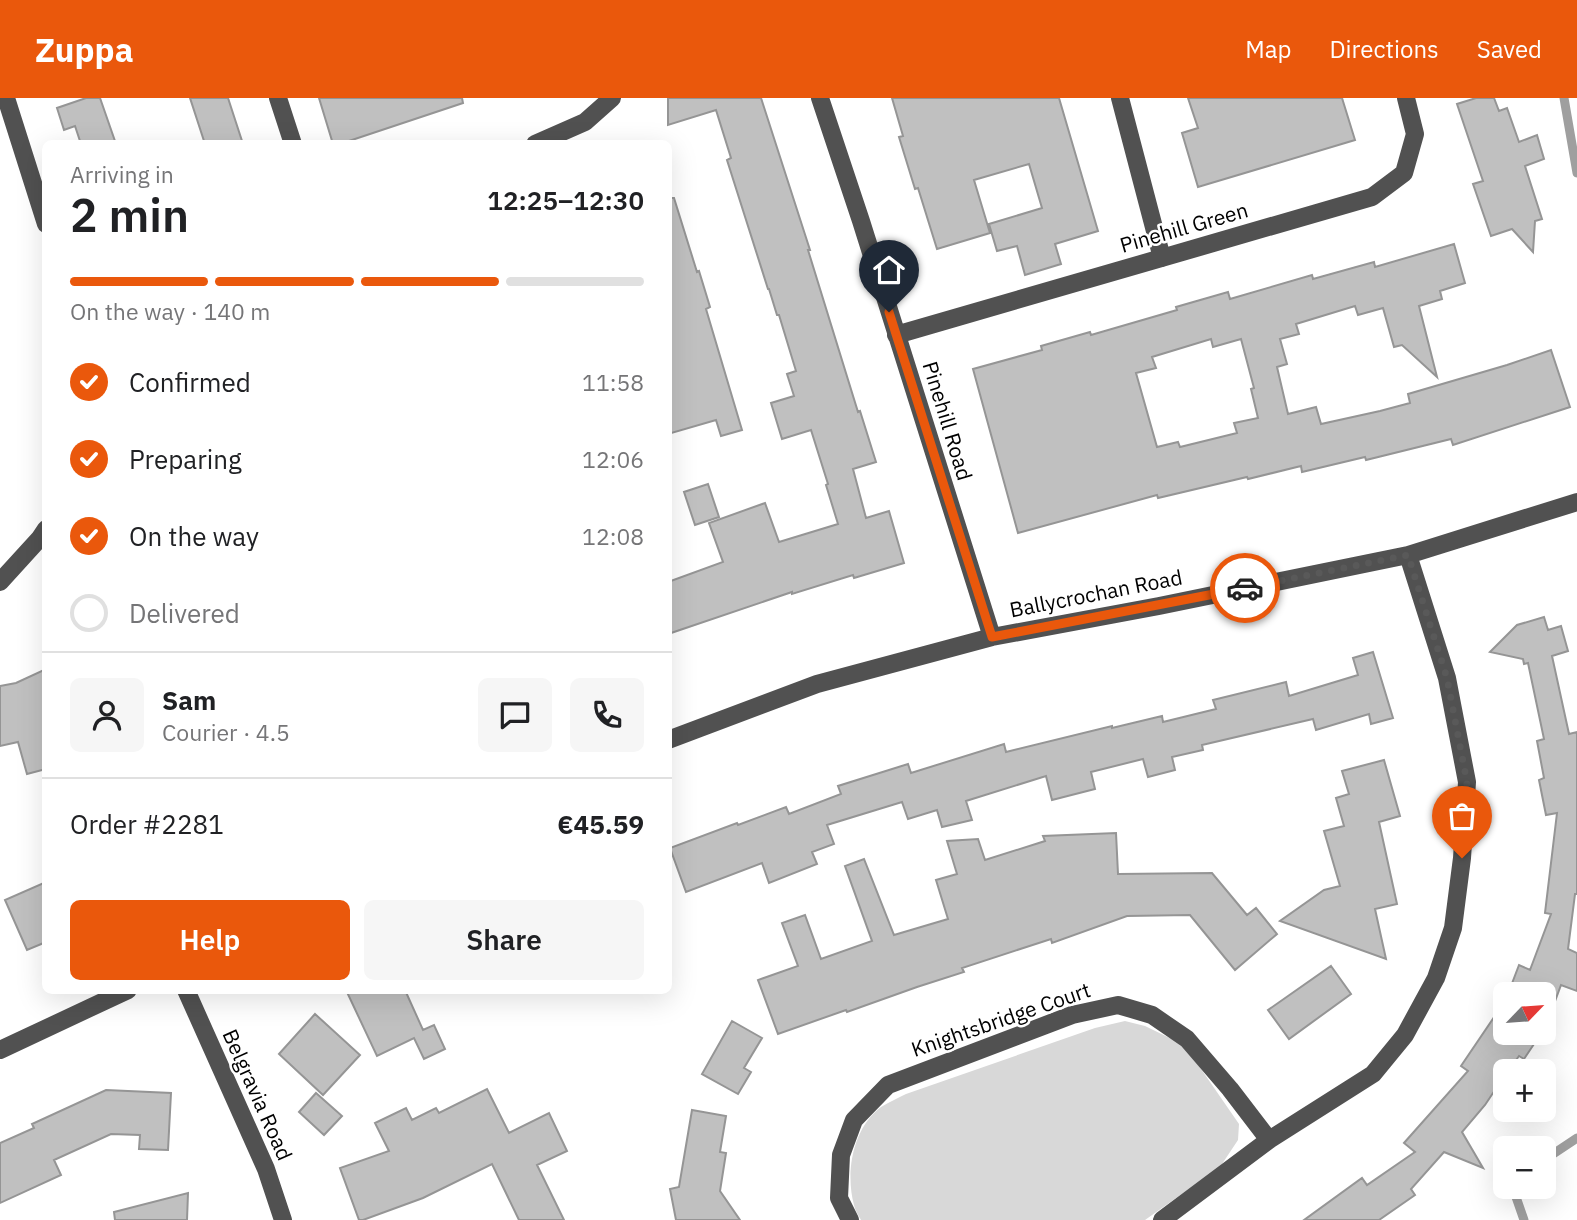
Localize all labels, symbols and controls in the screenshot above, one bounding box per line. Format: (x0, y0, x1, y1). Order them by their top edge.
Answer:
text: Zuppa (35, 28, 133, 71)
text: Map (1245, 33, 1291, 65)
text: Directions (1329, 33, 1439, 65)
text: Saved (1477, 33, 1542, 65)
text: Arriving in (70, 159, 174, 189)
text: 12:25–12:30 (487, 183, 644, 217)
text: 2 min (70, 185, 189, 245)
street label: Pinehill Green (1116, 195, 1251, 259)
pin (859, 240, 919, 312)
icon: home (870, 251, 908, 289)
text: On the way · 140 m (70, 296, 270, 326)
street label: Pinehill Road (917, 358, 979, 484)
icon: check (70, 363, 108, 401)
text: Confirmed (129, 365, 251, 399)
text: 11:58 (582, 367, 644, 397)
icon: check (70, 440, 108, 478)
text: Preparing (129, 442, 242, 476)
text: 12:06 (582, 444, 644, 474)
icon: check (70, 517, 108, 555)
text: On the way (129, 519, 259, 553)
text: 12:08 (582, 521, 644, 551)
courier (1210, 553, 1280, 623)
street label: Ballycrochan Road (1007, 563, 1184, 623)
icon: car (1226, 569, 1264, 607)
text: Delivered (129, 596, 240, 630)
button: person (70, 678, 144, 752)
button: chat (478, 678, 552, 752)
button: phone (570, 678, 644, 752)
text: Sam (162, 683, 216, 717)
text: Courier · 4.5 (162, 717, 290, 747)
pin (1432, 786, 1492, 858)
icon: bag (1443, 797, 1481, 835)
text: Order #2281 (70, 807, 224, 841)
text: €45.59 (557, 807, 644, 841)
button: Help (70, 900, 350, 980)
button: Share (364, 900, 644, 980)
street label: Knightsbridge Court (907, 975, 1094, 1063)
north arrow (1493, 982, 1556, 1045)
map controls (1493, 982, 1556, 1199)
street label: Belgravia Road (216, 1025, 299, 1165)
button: + (1493, 1059, 1556, 1122)
button: − (1493, 1136, 1556, 1199)

